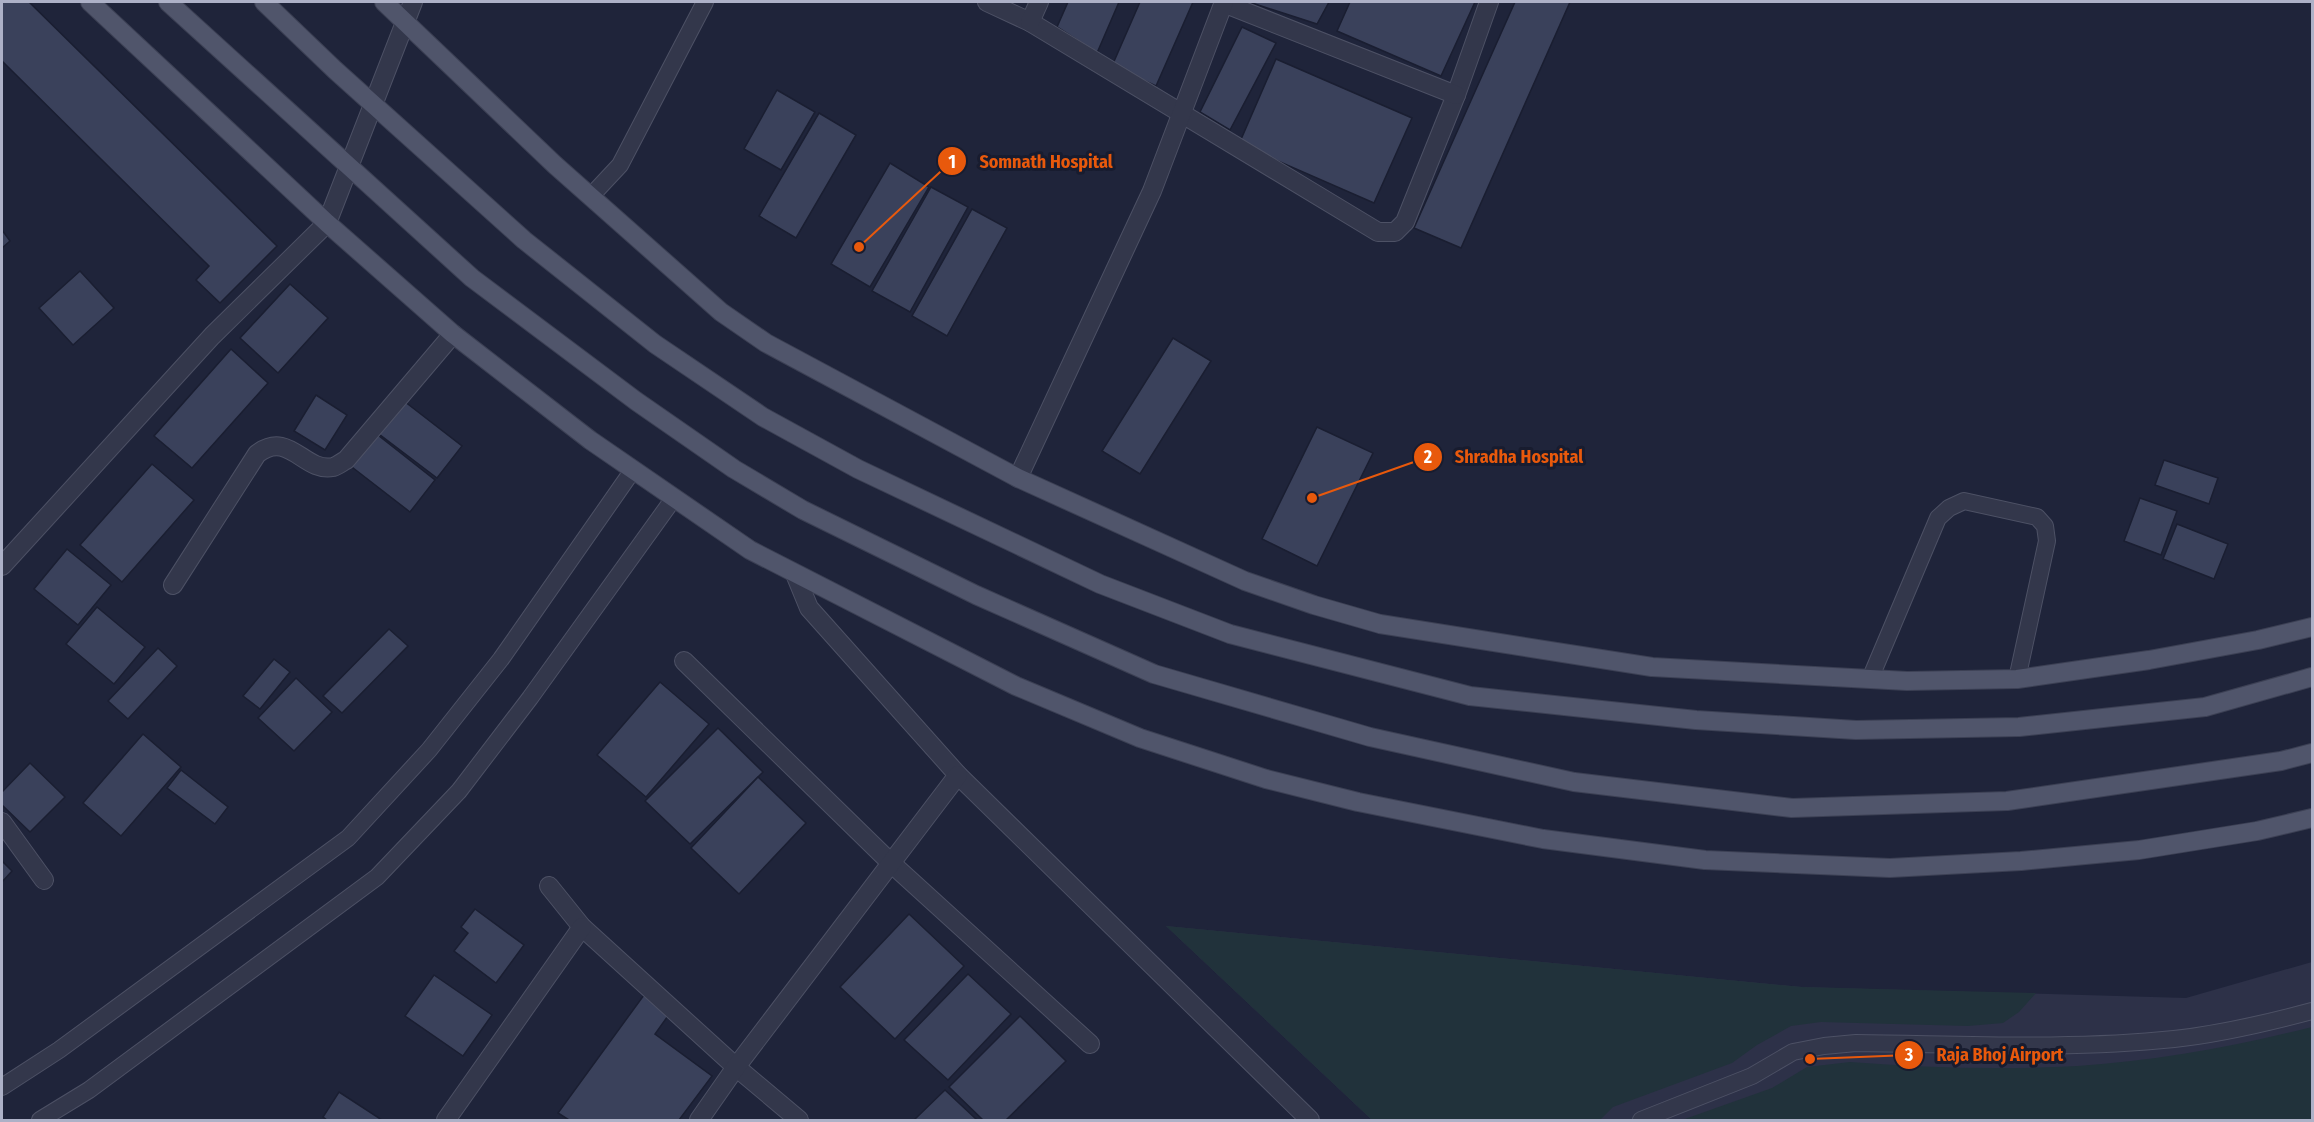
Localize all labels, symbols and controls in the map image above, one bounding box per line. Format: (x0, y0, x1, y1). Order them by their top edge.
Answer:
callout: Somnath Hospital (937, 143, 1125, 179)
text: 1 (948, 151, 956, 173)
text: Somnath Hospital (979, 151, 1113, 173)
callout: Shradha Hospital (1413, 439, 1595, 475)
text: 2 (1423, 446, 1432, 468)
text: Shradha Hospital (1455, 446, 1583, 468)
callout: Raja Bhoj Airport (1894, 1037, 2075, 1073)
text: 3 (1904, 1044, 1914, 1066)
text: Raja Bhoj Airport (1937, 1044, 2064, 1066)

